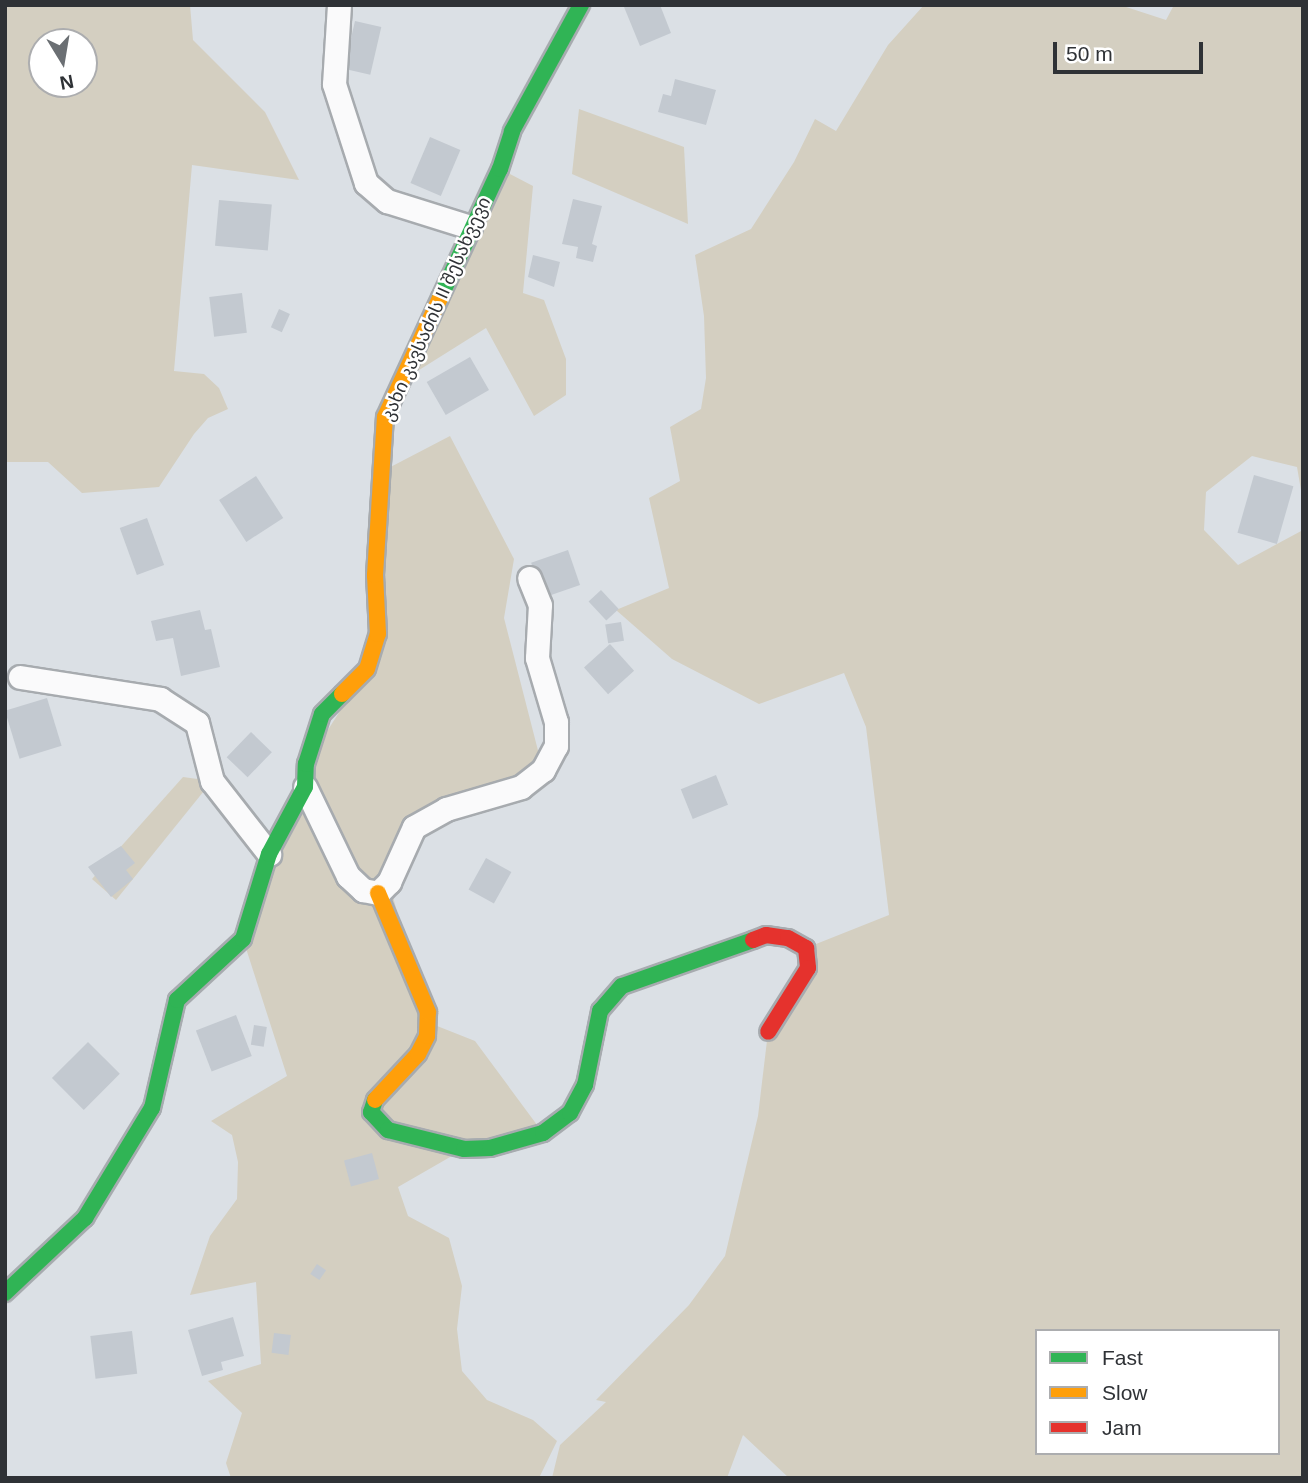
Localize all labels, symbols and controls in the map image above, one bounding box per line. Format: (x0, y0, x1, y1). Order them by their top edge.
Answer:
north arrow (28, 28, 98, 98)
scale bar (1056, 28, 1206, 72)
text: 50 m (1066, 42, 1113, 65)
text: N (58, 71, 75, 94)
street label: კახი კავსაძის II შესახვევი (377, 194, 495, 424)
legend (1035, 1329, 1280, 1455)
text: Fast (1102, 1346, 1143, 1369)
text: Slow (1102, 1381, 1148, 1404)
text: Jam (1102, 1416, 1142, 1439)

